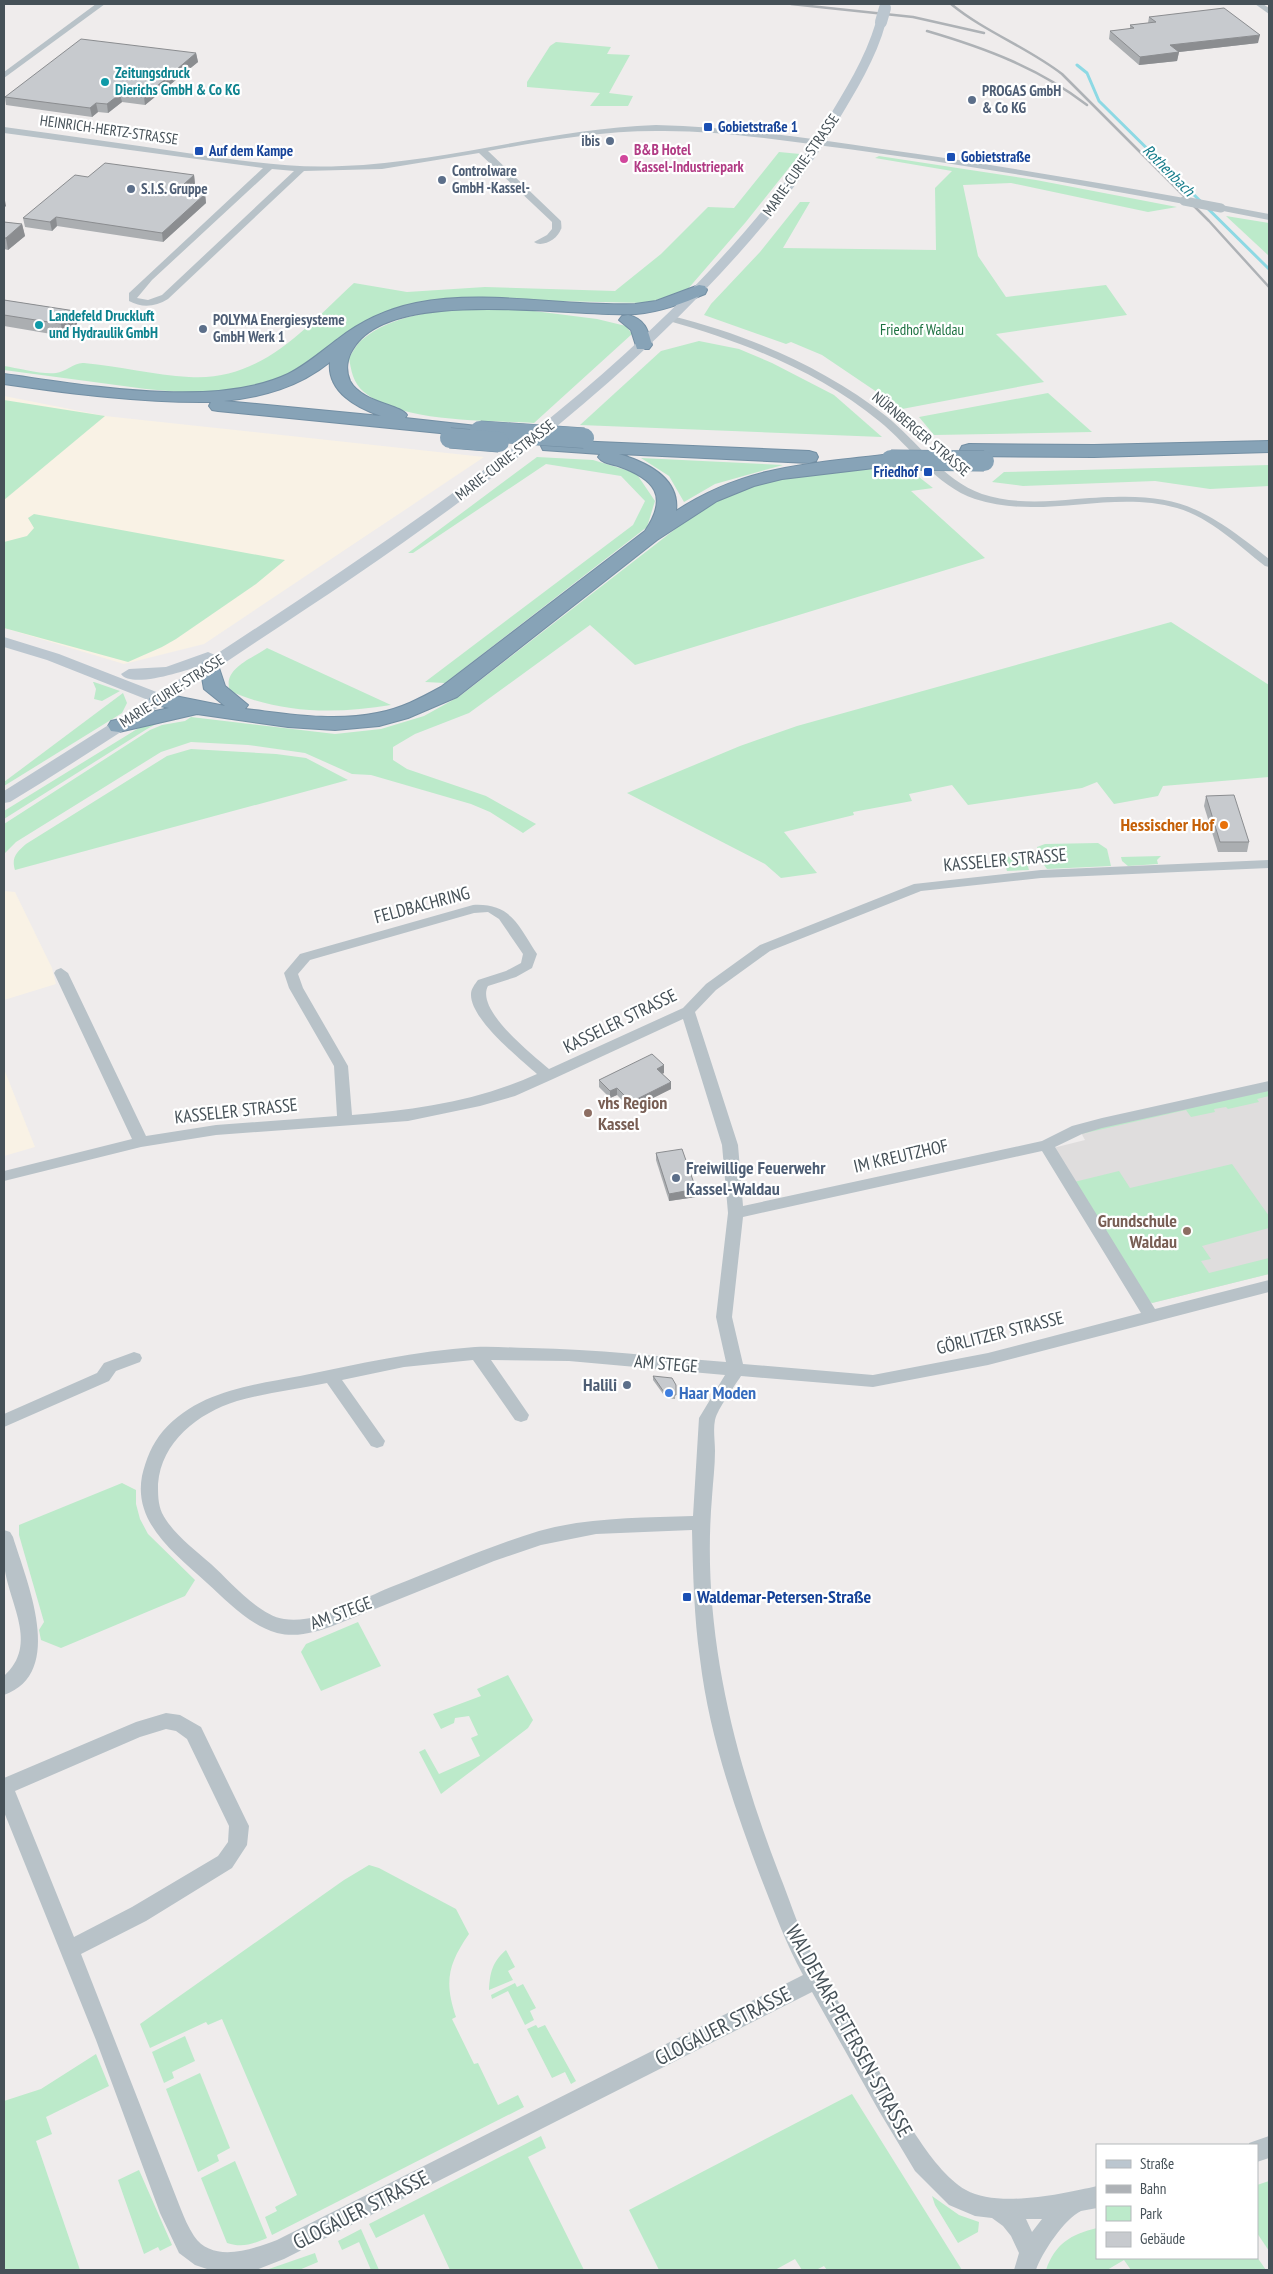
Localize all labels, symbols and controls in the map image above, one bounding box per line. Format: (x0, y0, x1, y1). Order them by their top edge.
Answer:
place label: Zeitungsdruck Dierichs GmbH & Co KG (115, 63, 240, 99)
marker: Zeitungsdruck Dierichs GmbH & Co KG (99, 76, 111, 88)
place label: PROGAS GmbH & Co KG (982, 81, 1061, 117)
marker: PROGAS GmbH & Co KG (966, 94, 978, 106)
street label: HEINRICH-HERTZ-STRASSE (39, 110, 179, 149)
street label: MARIE-CURIE-STRASSE (758, 110, 843, 220)
place label: Gobietstraße 1 (718, 117, 798, 136)
marker: Gobietstraße 1 (702, 121, 714, 133)
place label: ibis (581, 131, 600, 150)
marker: ibis (604, 135, 616, 147)
place label: B&B Hotel Kassel-Industriepark (634, 140, 745, 176)
water label: Rothenbach (1139, 140, 1200, 201)
place label: Auf dem Kampe (208, 141, 293, 160)
marker: Auf dem Kampe (193, 145, 205, 157)
place label: Gobietstraße (961, 147, 1031, 166)
marker: Gobietstraße (945, 151, 957, 163)
marker: B&B Hotel Kassel-Industriepark (618, 153, 630, 165)
place label: Controlware GmbH -Kassel- (452, 161, 530, 197)
marker: Controlware GmbH -Kassel- (436, 174, 448, 186)
place label: S.I.S. Gruppe (141, 179, 208, 198)
marker: S.I.S. Gruppe (125, 183, 137, 195)
place label: Landefeld Druckluft und Hydraulik GmbH (49, 306, 158, 342)
place label: POLYMA Energiesysteme GmbH Werk 1 (213, 310, 345, 346)
marker: Landefeld Druckluft und Hydraulik GmbH (33, 319, 45, 331)
park label: Friedhof Waldau (880, 320, 964, 339)
marker: POLYMA Energiesysteme GmbH Werk 1 (197, 323, 209, 335)
street label: NÜRNBERGER STRASSE (868, 387, 974, 480)
street label: MARIE-CURIE-STRASSE (451, 415, 558, 504)
place label: Friedhof (874, 462, 919, 481)
marker: Friedhof (922, 466, 934, 478)
street label: MARIE-CURIE-STRASSE (116, 650, 228, 731)
place label: Hessischer Hof (1120, 813, 1215, 836)
marker: Hessischer Hof (1218, 819, 1230, 831)
street label: KASSELER STRASSE (943, 843, 1067, 876)
street label: FELDBACHRING (372, 881, 472, 928)
street label: KASSELER STRASSE (559, 983, 680, 1058)
place label: vhs Region Kassel (597, 1091, 667, 1135)
street label: KASSELER STRASSE (173, 1093, 298, 1128)
marker: vhs Region Kassel (582, 1107, 594, 1119)
street label: IM KREUTZHOF (851, 1133, 950, 1178)
place label: Freiwillige Feuerwehr Kassel-Waldau (686, 1156, 826, 1200)
marker: Freiwillige Feuerwehr Kassel-Waldau (670, 1172, 682, 1184)
place label: Grundschule Waldau (1098, 1209, 1177, 1253)
marker: Grundschule Waldau (1181, 1225, 1193, 1237)
street label: GÖRLITZER STRASSE (934, 1306, 1066, 1359)
street label: AM STEGE (633, 1349, 699, 1378)
place label: Halili (583, 1373, 617, 1396)
marker: Halili (621, 1379, 633, 1391)
place label: Haar Moden (679, 1381, 756, 1404)
marker: Haar Moden (663, 1387, 675, 1399)
place label: Waldemar-Petersen-Straße (696, 1585, 872, 1608)
street label: AM STEGE (307, 1591, 375, 1634)
marker: Waldemar-Petersen-Straße (681, 1591, 693, 1603)
street label: WALDEMAR-PETERSEN-STRASSE (780, 1920, 919, 2142)
street label: GLOGAUER STRASSE (650, 1980, 795, 2071)
legend (1096, 2144, 1258, 2259)
text: Straße (1140, 2154, 1174, 2173)
street label: GLOGAUER STRASSE (288, 2164, 433, 2255)
text: Bahn (1140, 2179, 1166, 2198)
text: Park (1140, 2204, 1162, 2223)
text: Gebäude (1140, 2229, 1185, 2248)

